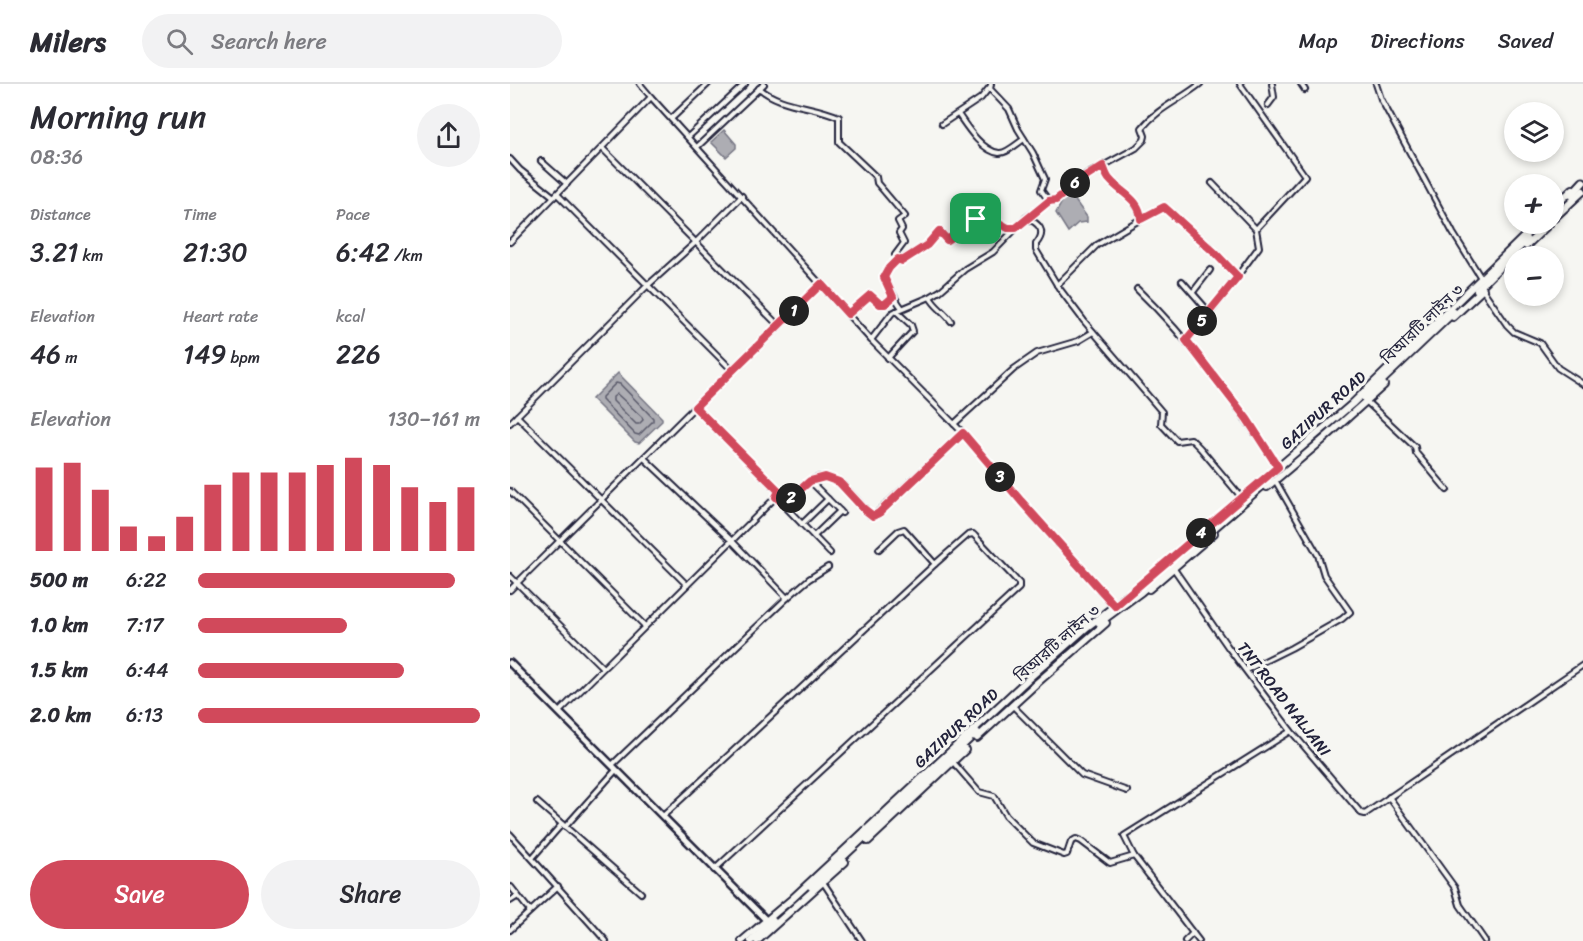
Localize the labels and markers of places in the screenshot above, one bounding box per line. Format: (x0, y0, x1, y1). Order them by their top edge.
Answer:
pin: 6 (1060, 168, 1090, 198)
pin (950, 193, 1001, 244)
pin: 1 (779, 296, 809, 326)
pin: 5 (1187, 306, 1217, 336)
pin: 3 (985, 462, 1015, 492)
pin: 2 (776, 483, 806, 513)
pin: 4 (1186, 518, 1216, 548)

